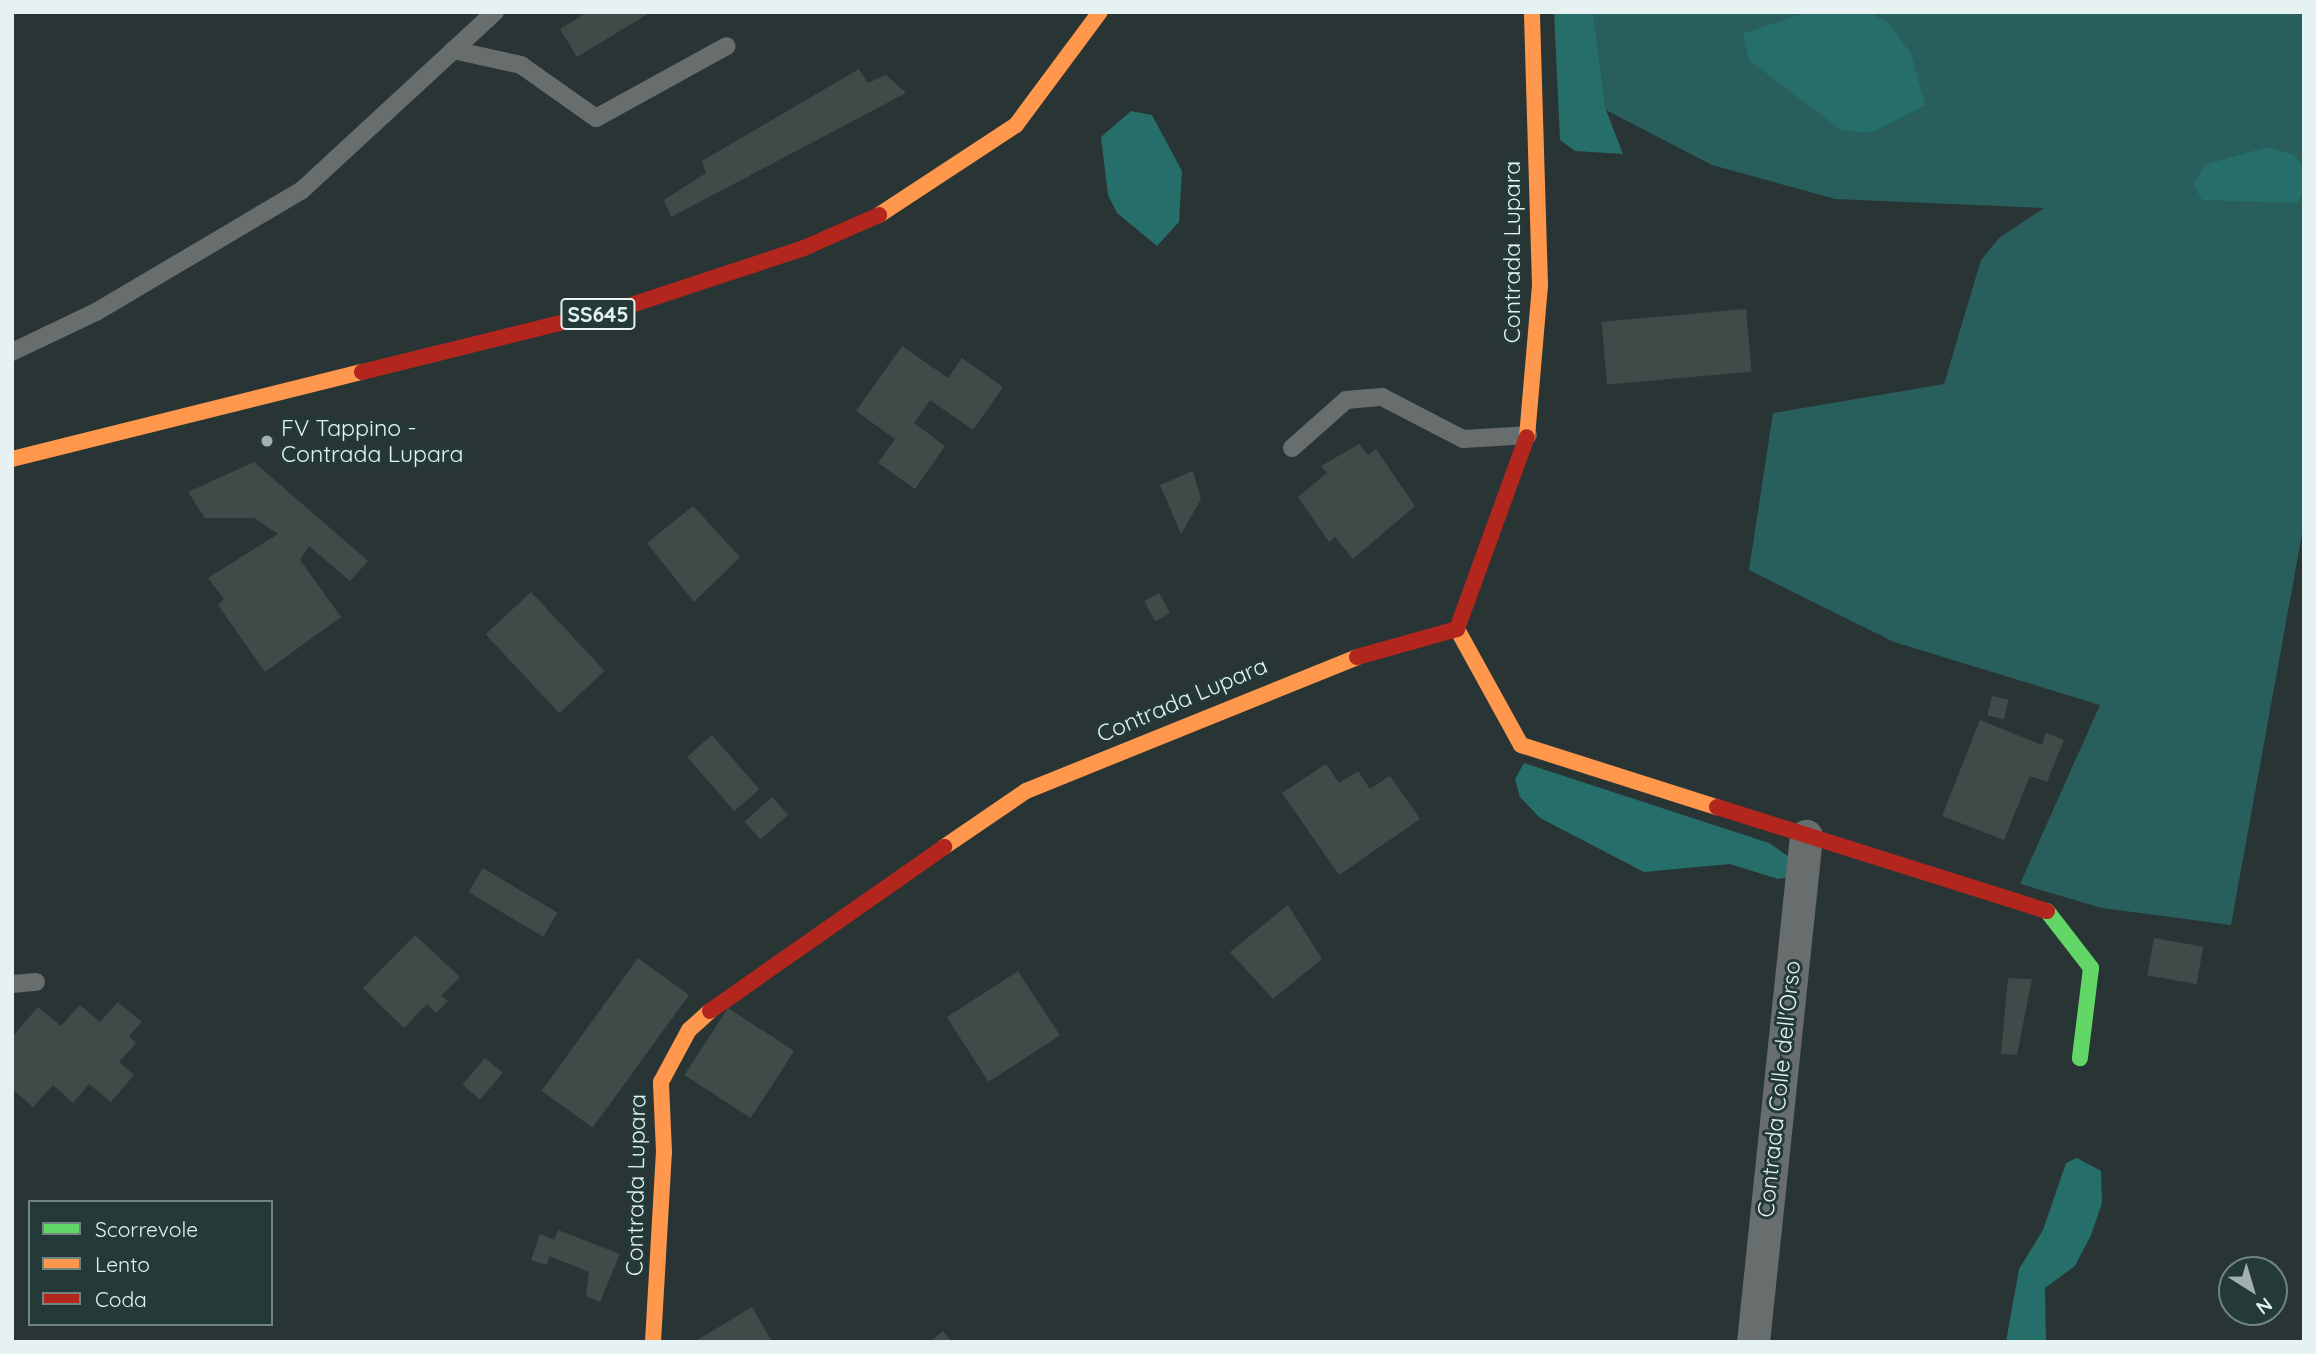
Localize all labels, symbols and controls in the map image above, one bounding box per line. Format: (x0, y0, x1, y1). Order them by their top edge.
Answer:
street label: Contrada Lupara (1498, 161, 1526, 343)
road number: SS645 (560, 296, 636, 332)
place label: FV Tappino - Contrada Lupara (281, 414, 463, 468)
marker: FV Tappino - Contrada Lupara (259, 433, 275, 449)
street label: Contrada Lupara (1093, 652, 1271, 748)
street label: Contrada Colle dell'Orso (1752, 959, 1806, 1219)
street label: Contrada Lupara (621, 1094, 651, 1276)
legend (28, 1200, 273, 1326)
text: Scorrevole (95, 1216, 198, 1242)
text: Lento (95, 1251, 150, 1277)
north arrow (2218, 1256, 2288, 1326)
text: Coda (95, 1286, 147, 1312)
text: N (2252, 1292, 2277, 1320)

